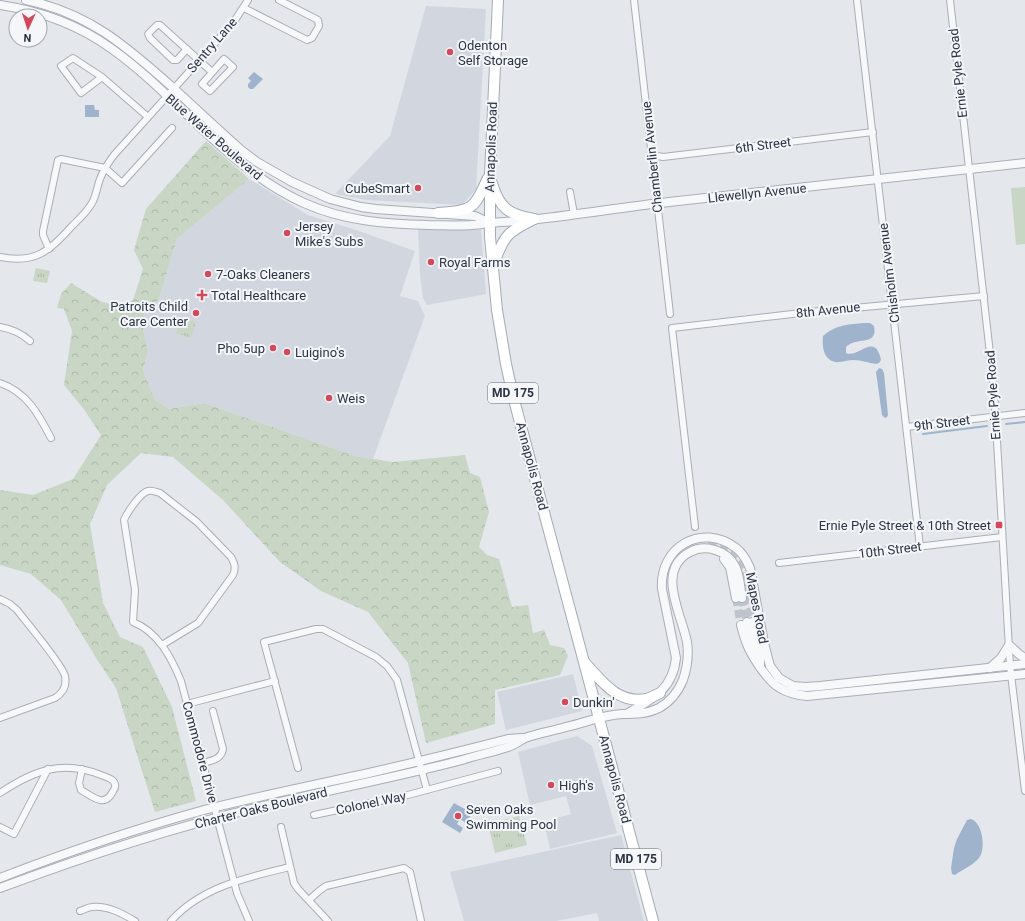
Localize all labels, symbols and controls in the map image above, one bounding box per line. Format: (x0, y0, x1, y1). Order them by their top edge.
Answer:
north arrow (8, 8, 48, 48)
street label: Sentry Lane (184, 14, 240, 76)
street label: Ernie Pyle Road (946, 28, 970, 118)
text: N (23, 31, 32, 44)
place label: Odenton Self Storage (458, 38, 528, 68)
marker: Odenton Self Storage (445, 47, 455, 57)
street label: Blue Water Boulevard (163, 91, 265, 183)
street label: Chamberlin Avenue (639, 100, 665, 213)
street label: Annapolis Road (482, 101, 500, 193)
street label: 6th Street (734, 134, 792, 156)
street label: Llewellyn Avenue (707, 180, 807, 206)
place label: CubeSmart (345, 181, 410, 196)
marker: CubeSmart (413, 183, 423, 193)
place label: Jersey Mike's Subs (295, 219, 364, 249)
street label: Chisholm Avenue (875, 222, 903, 324)
marker: Jersey Mike's Subs (282, 228, 292, 238)
place label: Royal Farms (439, 255, 511, 270)
marker: Royal Farms (426, 257, 436, 267)
place label: 7-Oaks Cleaners (216, 267, 311, 282)
marker: 7-Oaks Cleaners (203, 269, 213, 279)
place label: Total Healthcare (211, 288, 306, 303)
marker: Total Healthcare (196, 289, 208, 301)
place label: Patroits Child Care Center (110, 299, 189, 329)
street label: 8th Avenue (795, 299, 861, 321)
marker: Patroits Child Care Center (191, 308, 201, 318)
place label: Pho 5up (217, 341, 265, 356)
marker: Pho 5up (268, 343, 278, 353)
place label: Luigino's (295, 345, 345, 360)
marker: Luigino's (282, 347, 292, 357)
street label: Ernie Pyle Road (982, 350, 1004, 440)
road number: MD 175 (488, 383, 538, 403)
place label: Weis (337, 391, 365, 406)
marker: Weis (324, 393, 334, 403)
street label: 9th Street (913, 412, 971, 434)
street label: Annapolis Road (513, 420, 551, 512)
place label: Ernie Pyle Street & 10th Street (819, 518, 991, 533)
marker: Ernie Pyle Street & 10th Street (994, 520, 1004, 530)
street label: 10th Street (858, 539, 922, 561)
street label: Mapes Road (743, 571, 771, 645)
place label: Dunkin' (573, 695, 614, 710)
marker: Dunkin' (560, 697, 570, 707)
street label: Commodore Drive (179, 700, 221, 804)
street label: Annapolis Road (596, 733, 634, 825)
place label: High's (559, 778, 594, 793)
marker: High's (546, 780, 556, 790)
street label: Charter Oaks Boulevard (193, 784, 329, 832)
street label: Colonel Way (335, 788, 407, 818)
place label: Seven Oaks Swimming Pool (466, 802, 556, 832)
marker: Seven Oaks Swimming Pool (453, 811, 463, 821)
road number: MD 175 (611, 849, 661, 869)

